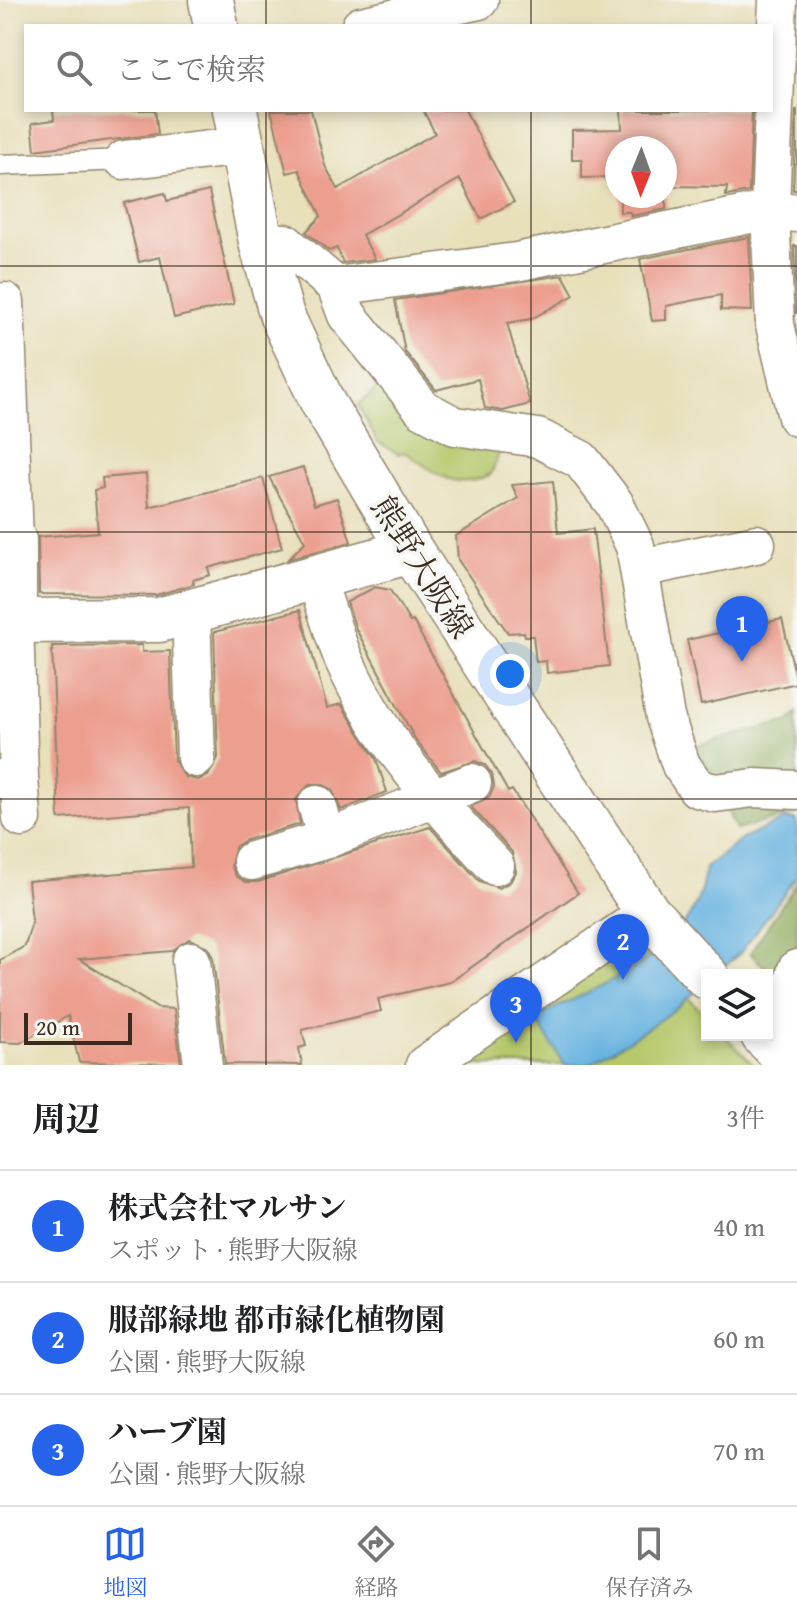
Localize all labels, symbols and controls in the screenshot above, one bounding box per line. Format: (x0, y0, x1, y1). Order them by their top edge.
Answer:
search box (24, 24, 773, 112)
icon: search (52, 46, 96, 90)
text: ここで検索 (116, 47, 266, 91)
north arrow (605, 136, 677, 208)
street label: 熊野大阪線 (361, 487, 485, 647)
pin: 1 (716, 596, 768, 662)
your location (490, 654, 530, 694)
pin: 2 (597, 914, 649, 980)
map controls (701, 969, 773, 1041)
button: layers (701, 969, 773, 1041)
pin: 3 (490, 977, 542, 1043)
scale bar (24, 1009, 132, 1045)
text: 20 m (36, 1011, 80, 1043)
text: 周辺 (32, 1094, 100, 1143)
text: 3件 (726, 1098, 765, 1137)
text: 株式会社マルサン (108, 1185, 347, 1229)
text: 1 (51, 1207, 65, 1246)
text: 40 m (713, 1207, 765, 1246)
text: スポット · 熊野大阪線 (108, 1230, 358, 1269)
text: 服部緑地 都市緑化植物園 (108, 1297, 445, 1341)
text: 2 (51, 1319, 65, 1358)
text: 60 m (713, 1319, 765, 1358)
text: 公園 · 熊野大阪線 (108, 1342, 306, 1381)
text: ハーブ園 (108, 1409, 227, 1453)
text: 3 (51, 1431, 65, 1470)
text: 70 m (713, 1431, 765, 1470)
text: 公園 · 熊野大阪線 (108, 1454, 306, 1493)
tab: 地図 (103, 1522, 148, 1603)
tab: 経路 (354, 1522, 399, 1603)
tab: 保存済み (605, 1522, 694, 1603)

